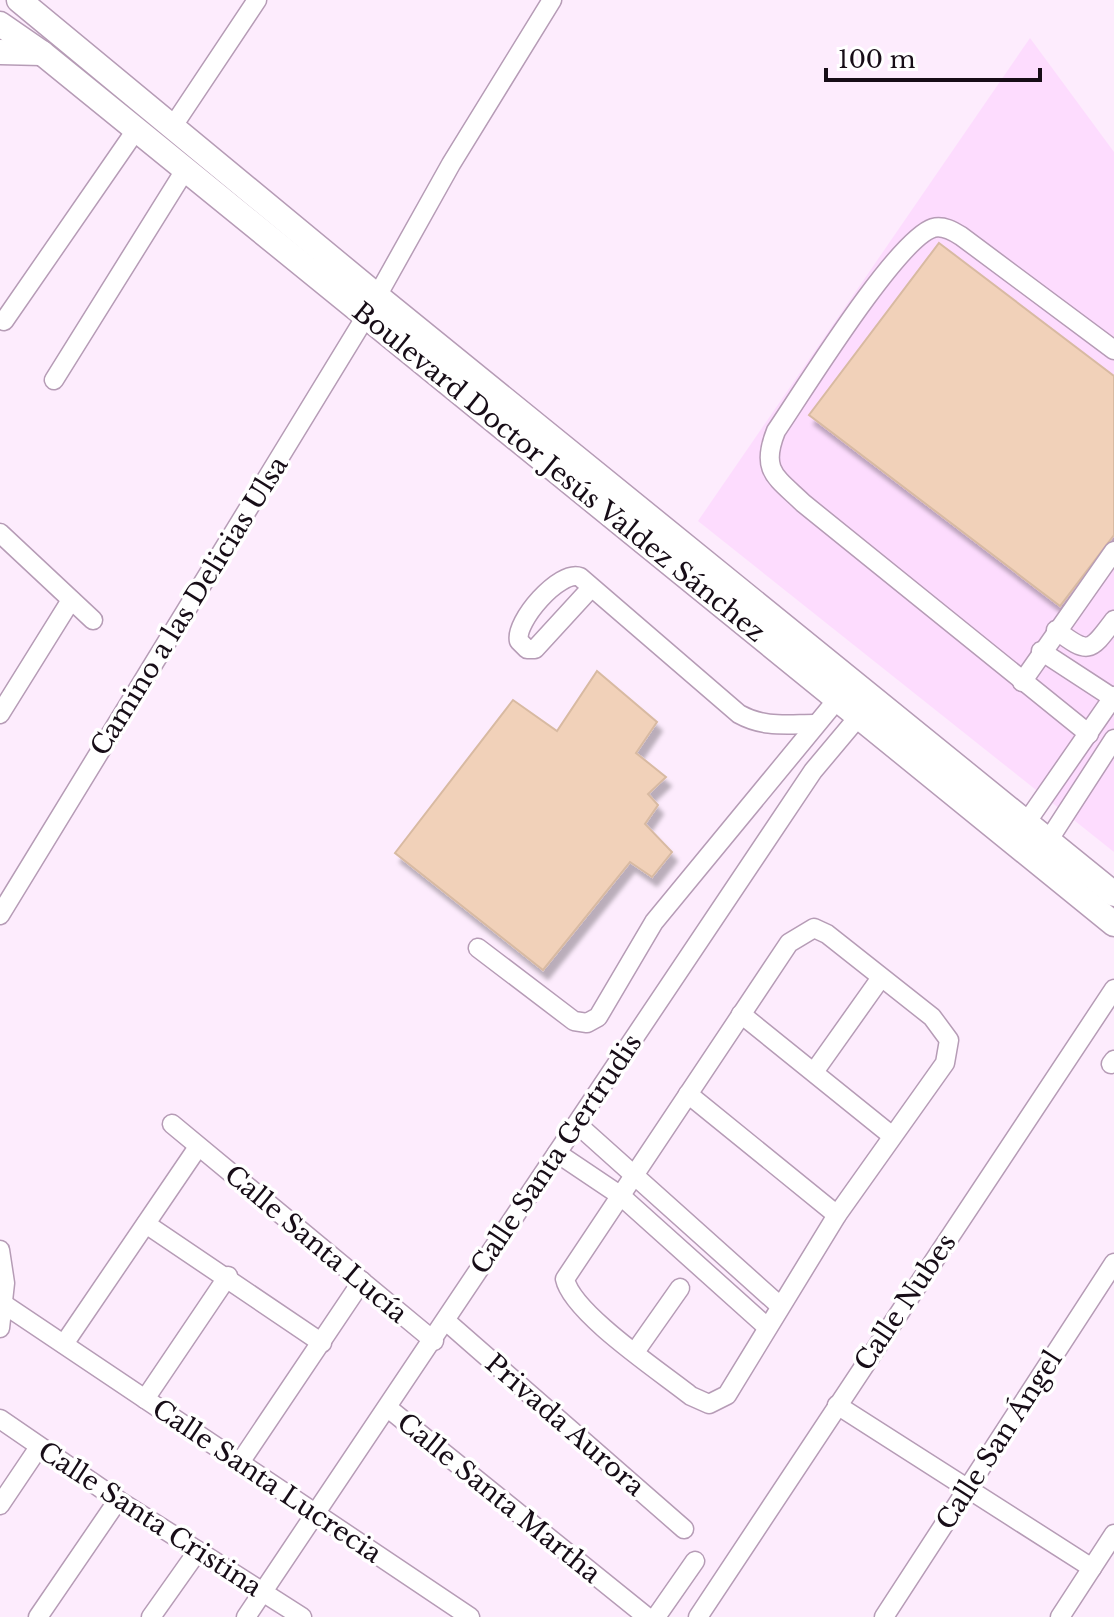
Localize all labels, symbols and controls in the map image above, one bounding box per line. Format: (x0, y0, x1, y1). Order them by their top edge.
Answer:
scale bar (826, 32, 1040, 82)
text: 100 m (838, 45, 916, 74)
street label: Boulevard Doctor Jesús Valdez Sánchez (346, 295, 772, 649)
street label: Camino a las Delicias Ulsa (84, 450, 295, 762)
street label: Calle Santa Gertrudis (464, 1028, 648, 1280)
street label: Calle Santa Lucía (218, 1158, 414, 1330)
street label: Calle Nubes (847, 1227, 963, 1377)
street label: Calle San Ángel (929, 1345, 1069, 1535)
street label: Privada Aurora (479, 1347, 651, 1503)
street label: Calle Santa Lucrecia (146, 1392, 388, 1570)
street label: Calle Santa Martha (391, 1406, 608, 1590)
street label: Calle Santa Cristina (32, 1435, 268, 1604)

